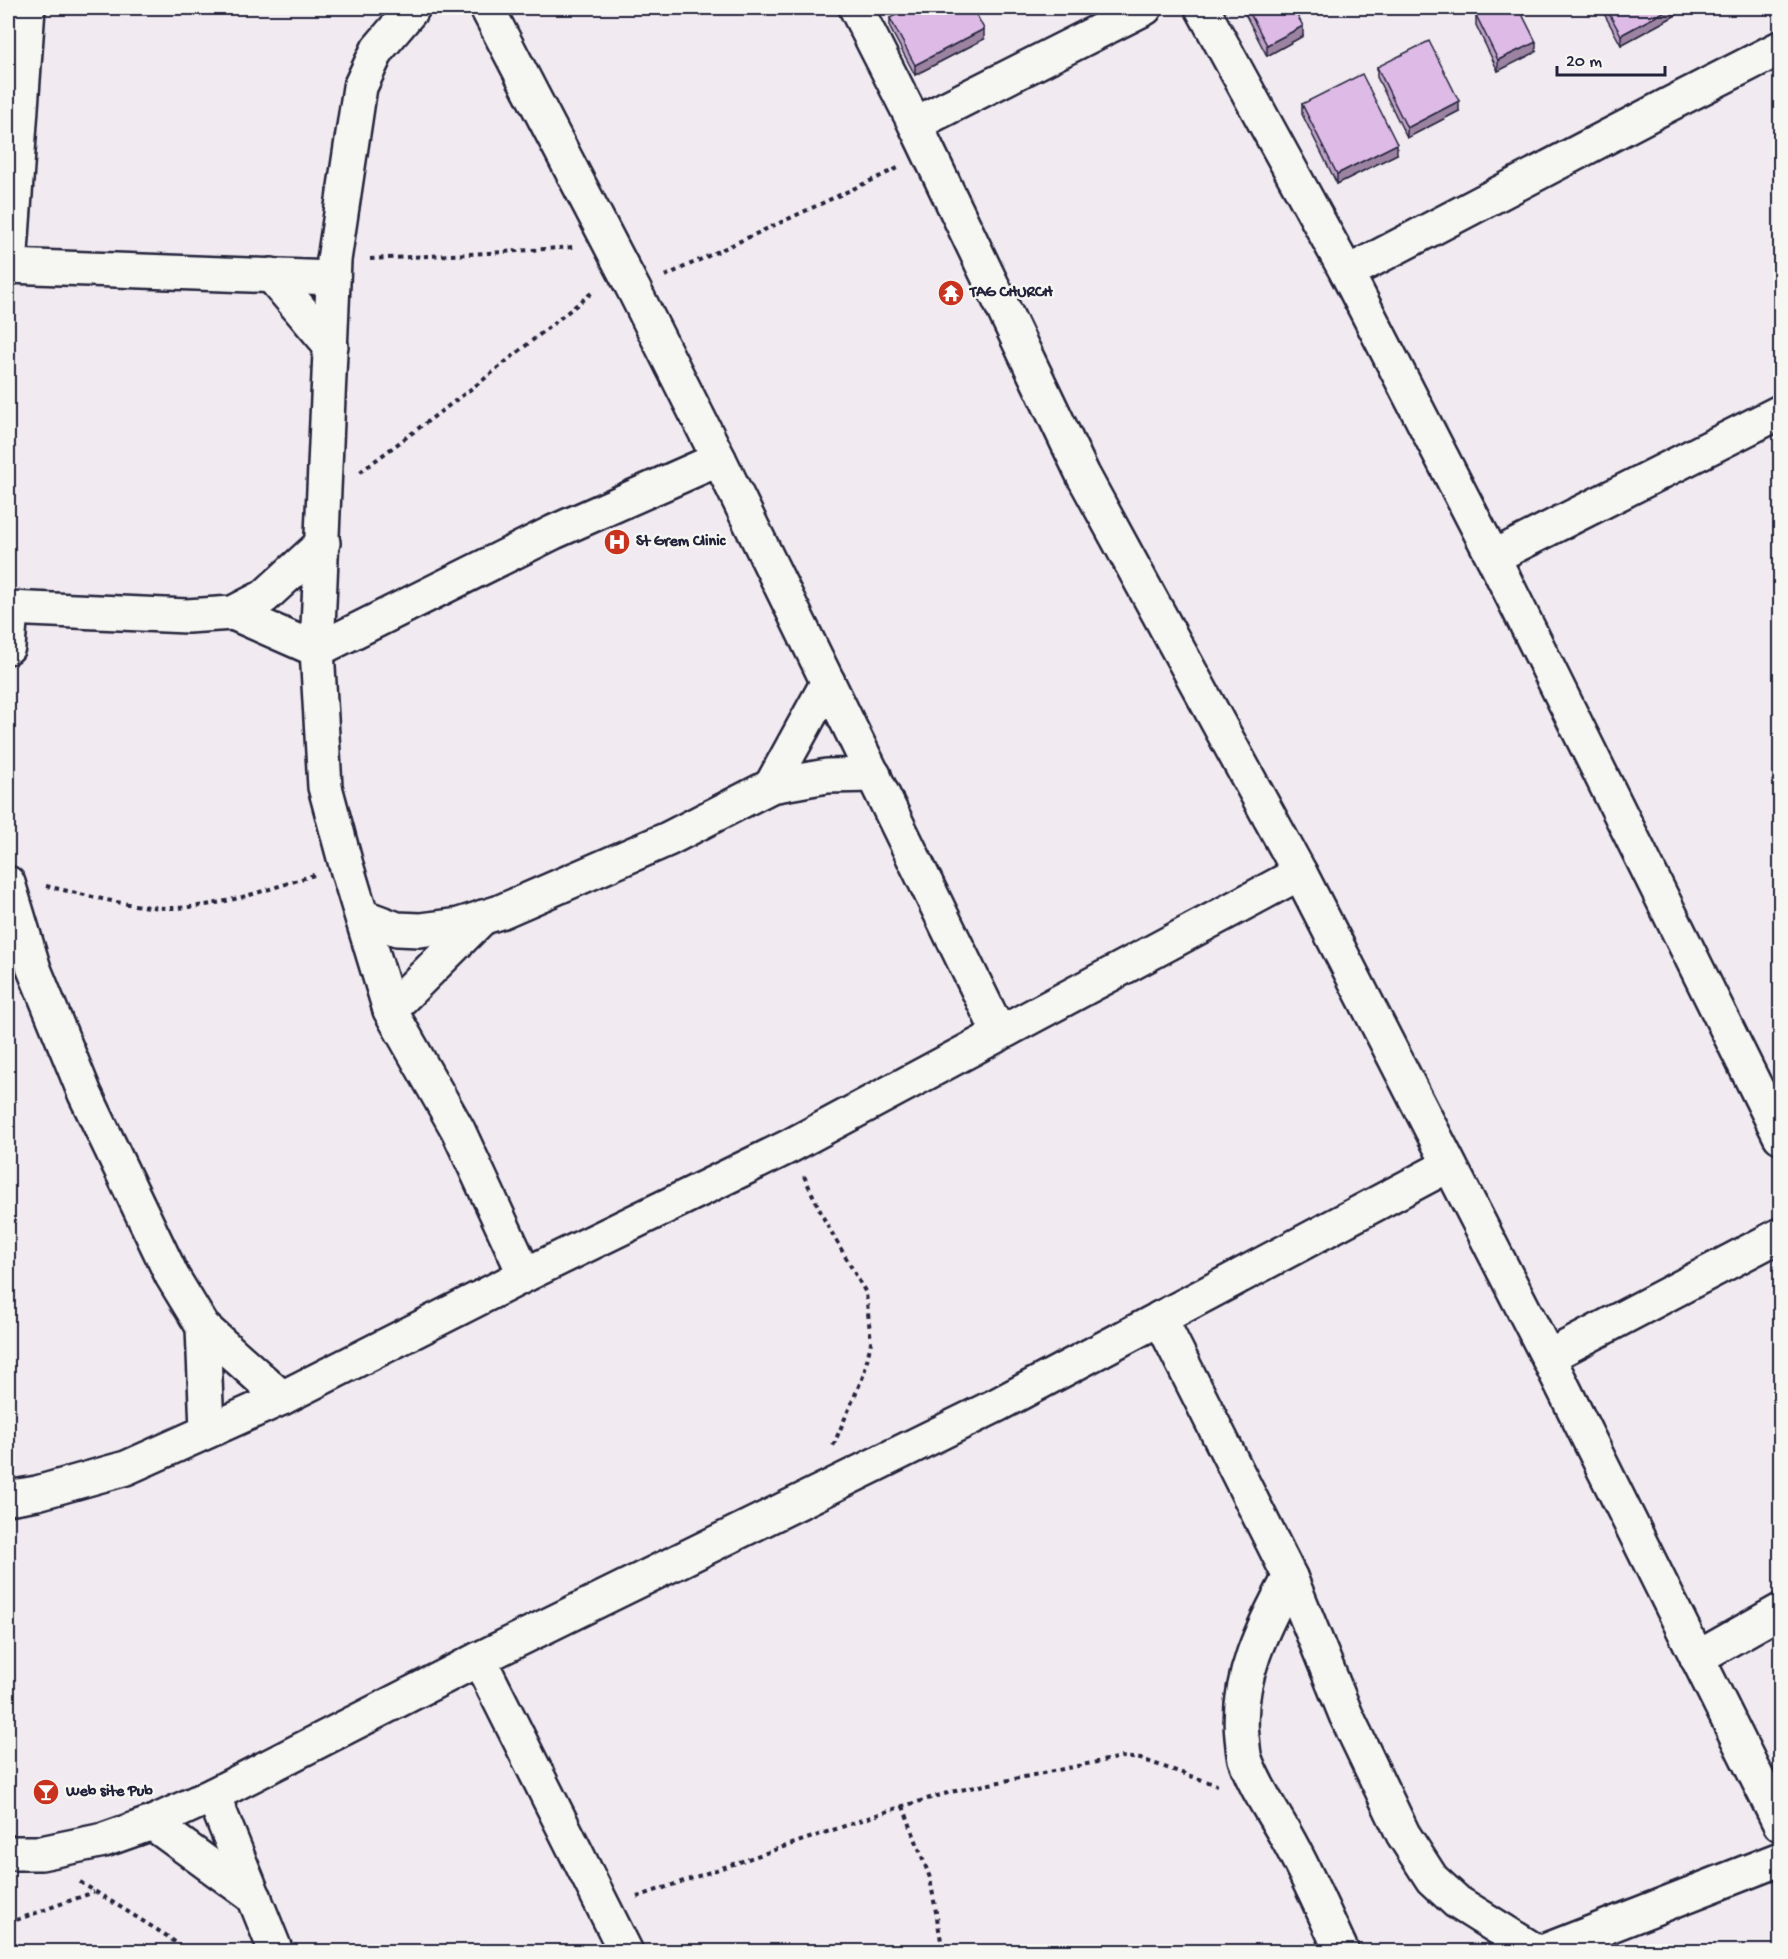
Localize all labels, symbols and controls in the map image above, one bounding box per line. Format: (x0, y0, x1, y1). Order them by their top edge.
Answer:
scale bar (1557, 39, 1665, 77)
text: 20 m (1566, 52, 1602, 73)
temple icon: TAG CHURCH (936, 278, 966, 308)
place label: TAG CHURCH (968, 284, 1054, 303)
hospital icon: St Grem Clinic (602, 527, 632, 557)
place label: St Grem Clinic (636, 533, 727, 552)
bar icon: Web site Pub (31, 1777, 61, 1807)
place label: Web site Pub (65, 1783, 153, 1802)

